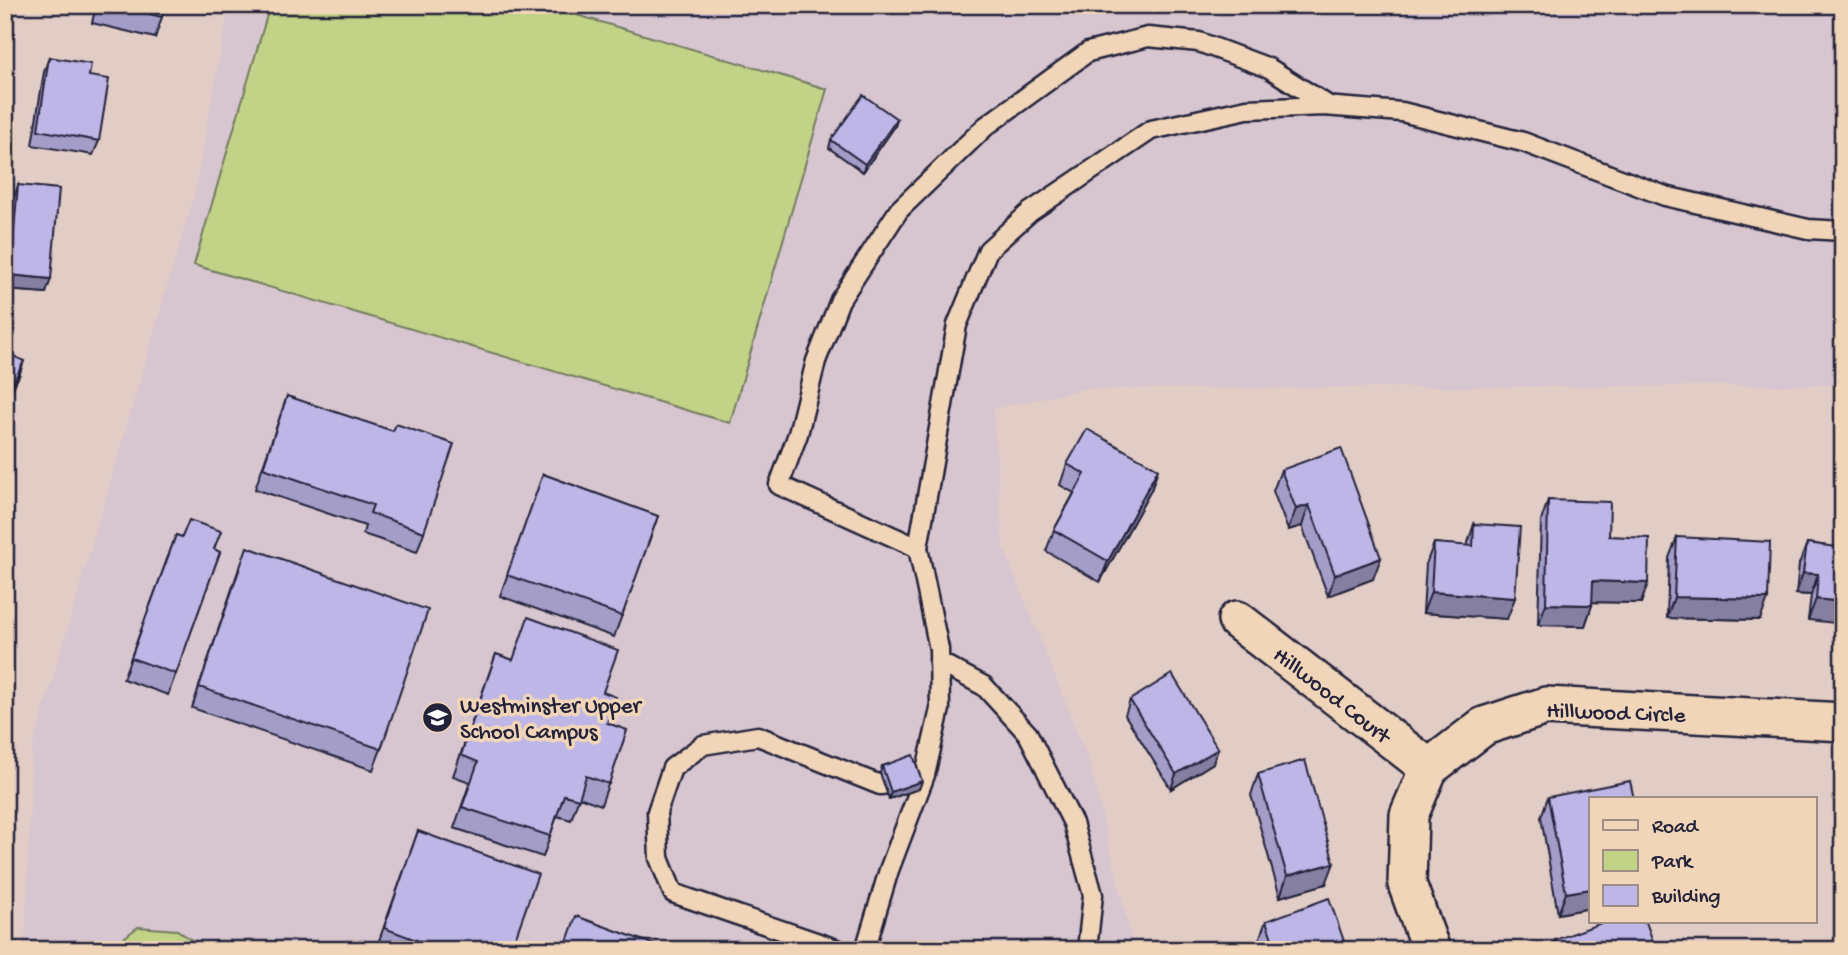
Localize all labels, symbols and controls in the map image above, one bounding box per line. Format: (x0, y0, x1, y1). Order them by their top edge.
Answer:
street label: Hillwood Court (1267, 643, 1396, 752)
place label: Westminster Upper School Campus (460, 694, 643, 747)
street label: Hillwood Circle (1546, 699, 1687, 730)
school or university icon: Westminster Upper School Campus (420, 700, 454, 734)
legend (1589, 797, 1816, 923)
text: Road (1652, 816, 1700, 841)
text: Park (1651, 851, 1695, 876)
text: Building (1651, 886, 1721, 911)

